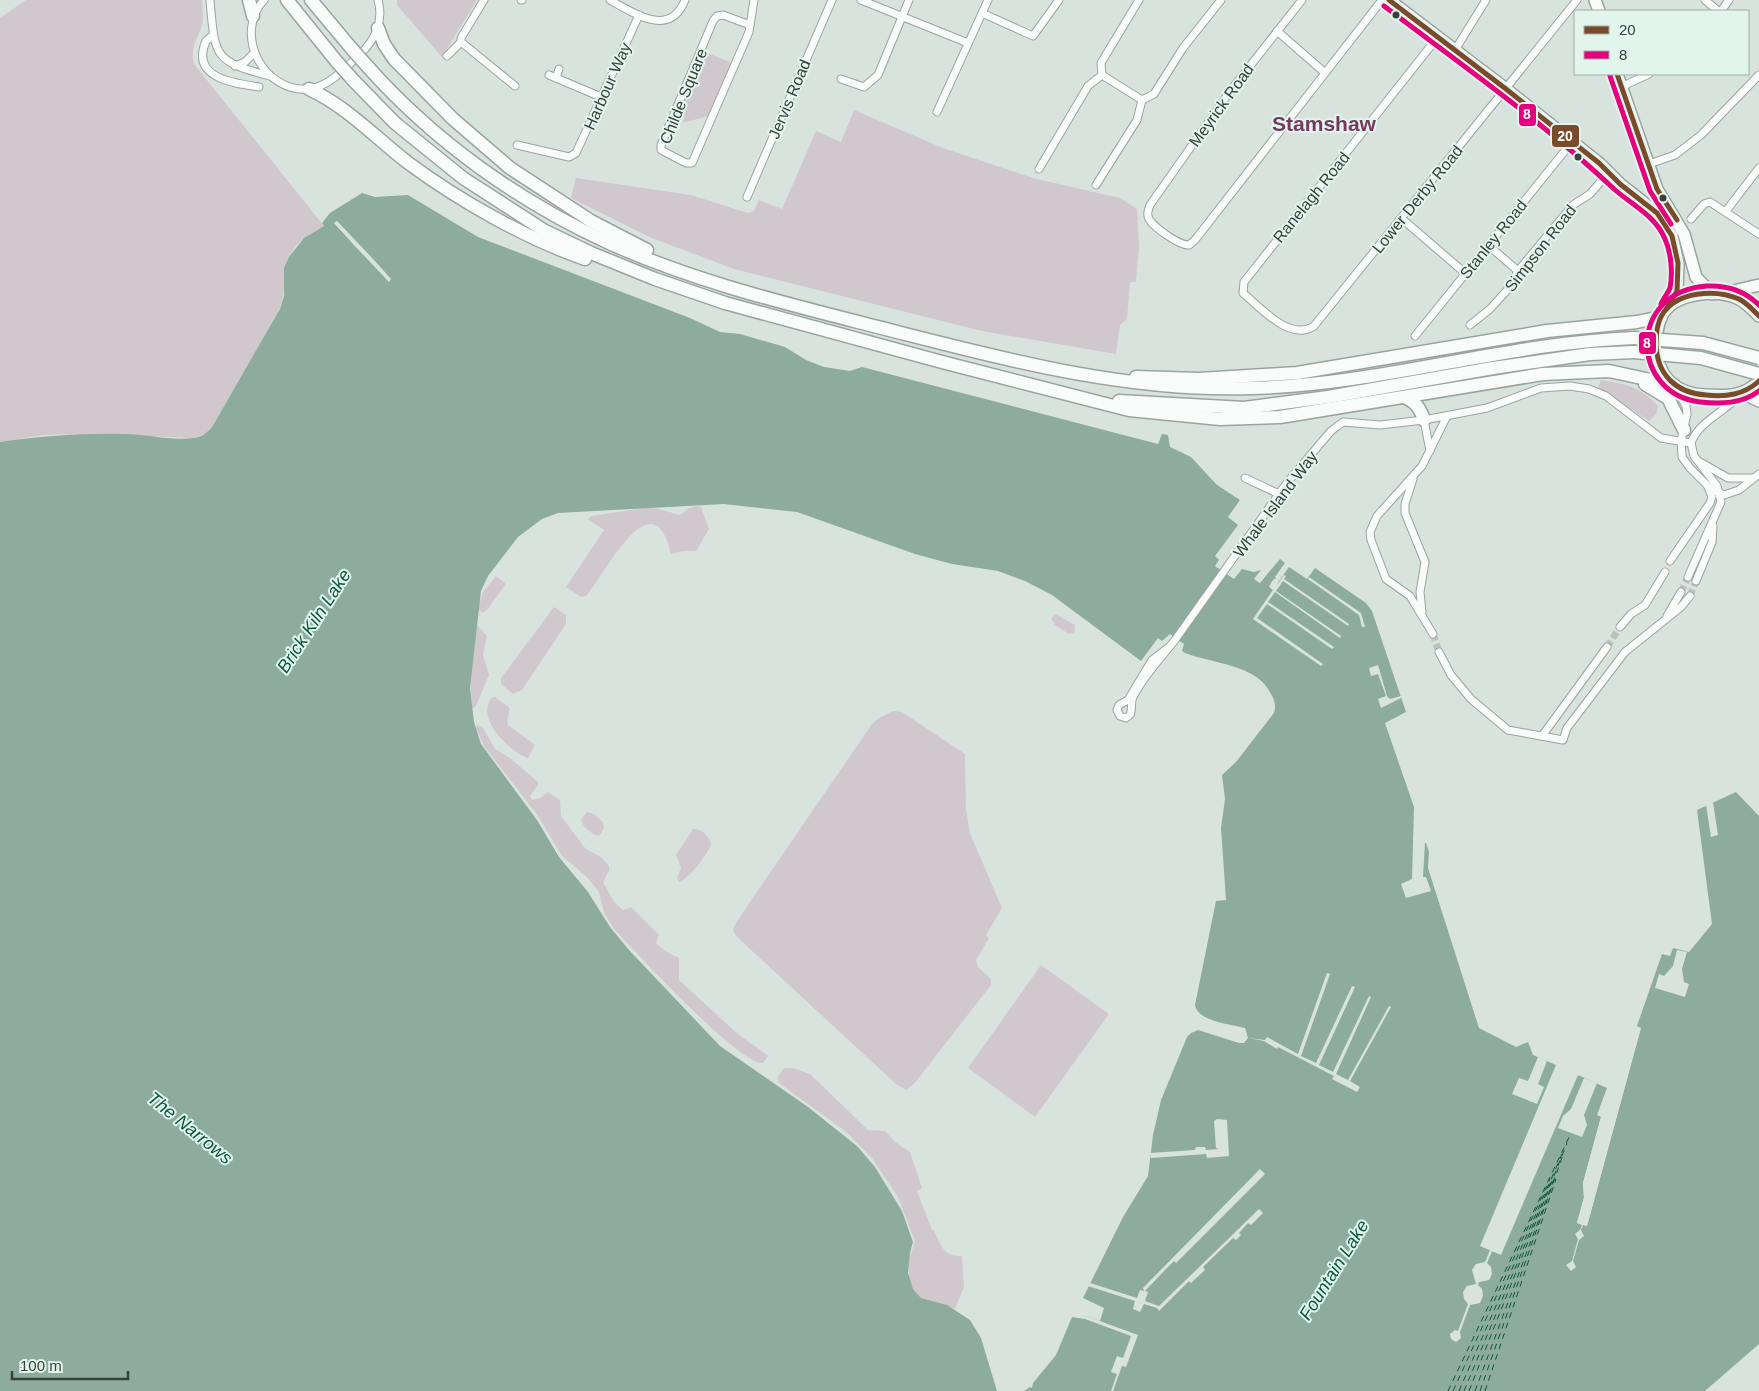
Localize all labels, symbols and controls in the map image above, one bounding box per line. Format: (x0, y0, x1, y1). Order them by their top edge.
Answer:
unlabelled marker (1391, 10, 1401, 20)
legend (1574, 10, 1749, 75)
text: 20 (1619, 21, 1636, 38)
street label: Harbour Way (581, 40, 634, 132)
street label: Childe Square (657, 46, 710, 146)
text: 8 (1619, 46, 1627, 63)
street label: Jervis Road (765, 57, 814, 141)
street label: Meyrick Road (1186, 61, 1257, 150)
line badge: 8 (1518, 103, 1537, 127)
text: 8 (1523, 106, 1531, 122)
district label: Stamshaw (1272, 112, 1377, 135)
line badge: 20 (1551, 124, 1580, 148)
text: 20 (1557, 128, 1573, 144)
street label: Lower Derby Road (1369, 142, 1466, 257)
street label: Ranelagh Road (1270, 149, 1353, 246)
unlabelled marker (1573, 152, 1583, 162)
unlabelled marker (1658, 193, 1668, 203)
street label: Stanley Road (1457, 197, 1530, 282)
street label: Simpson Road (1501, 202, 1579, 295)
line badge: 8 (1638, 331, 1657, 355)
text: 8 (1643, 335, 1651, 351)
street label: Whale Island Way (1230, 448, 1321, 561)
water label: Brick Kiln Lake (273, 566, 355, 676)
water label: The Narrows (144, 1088, 236, 1168)
water label: Fountain Lake (1295, 1216, 1373, 1324)
scale bar (12, 1348, 129, 1380)
text: 100 m (20, 1357, 62, 1374)

